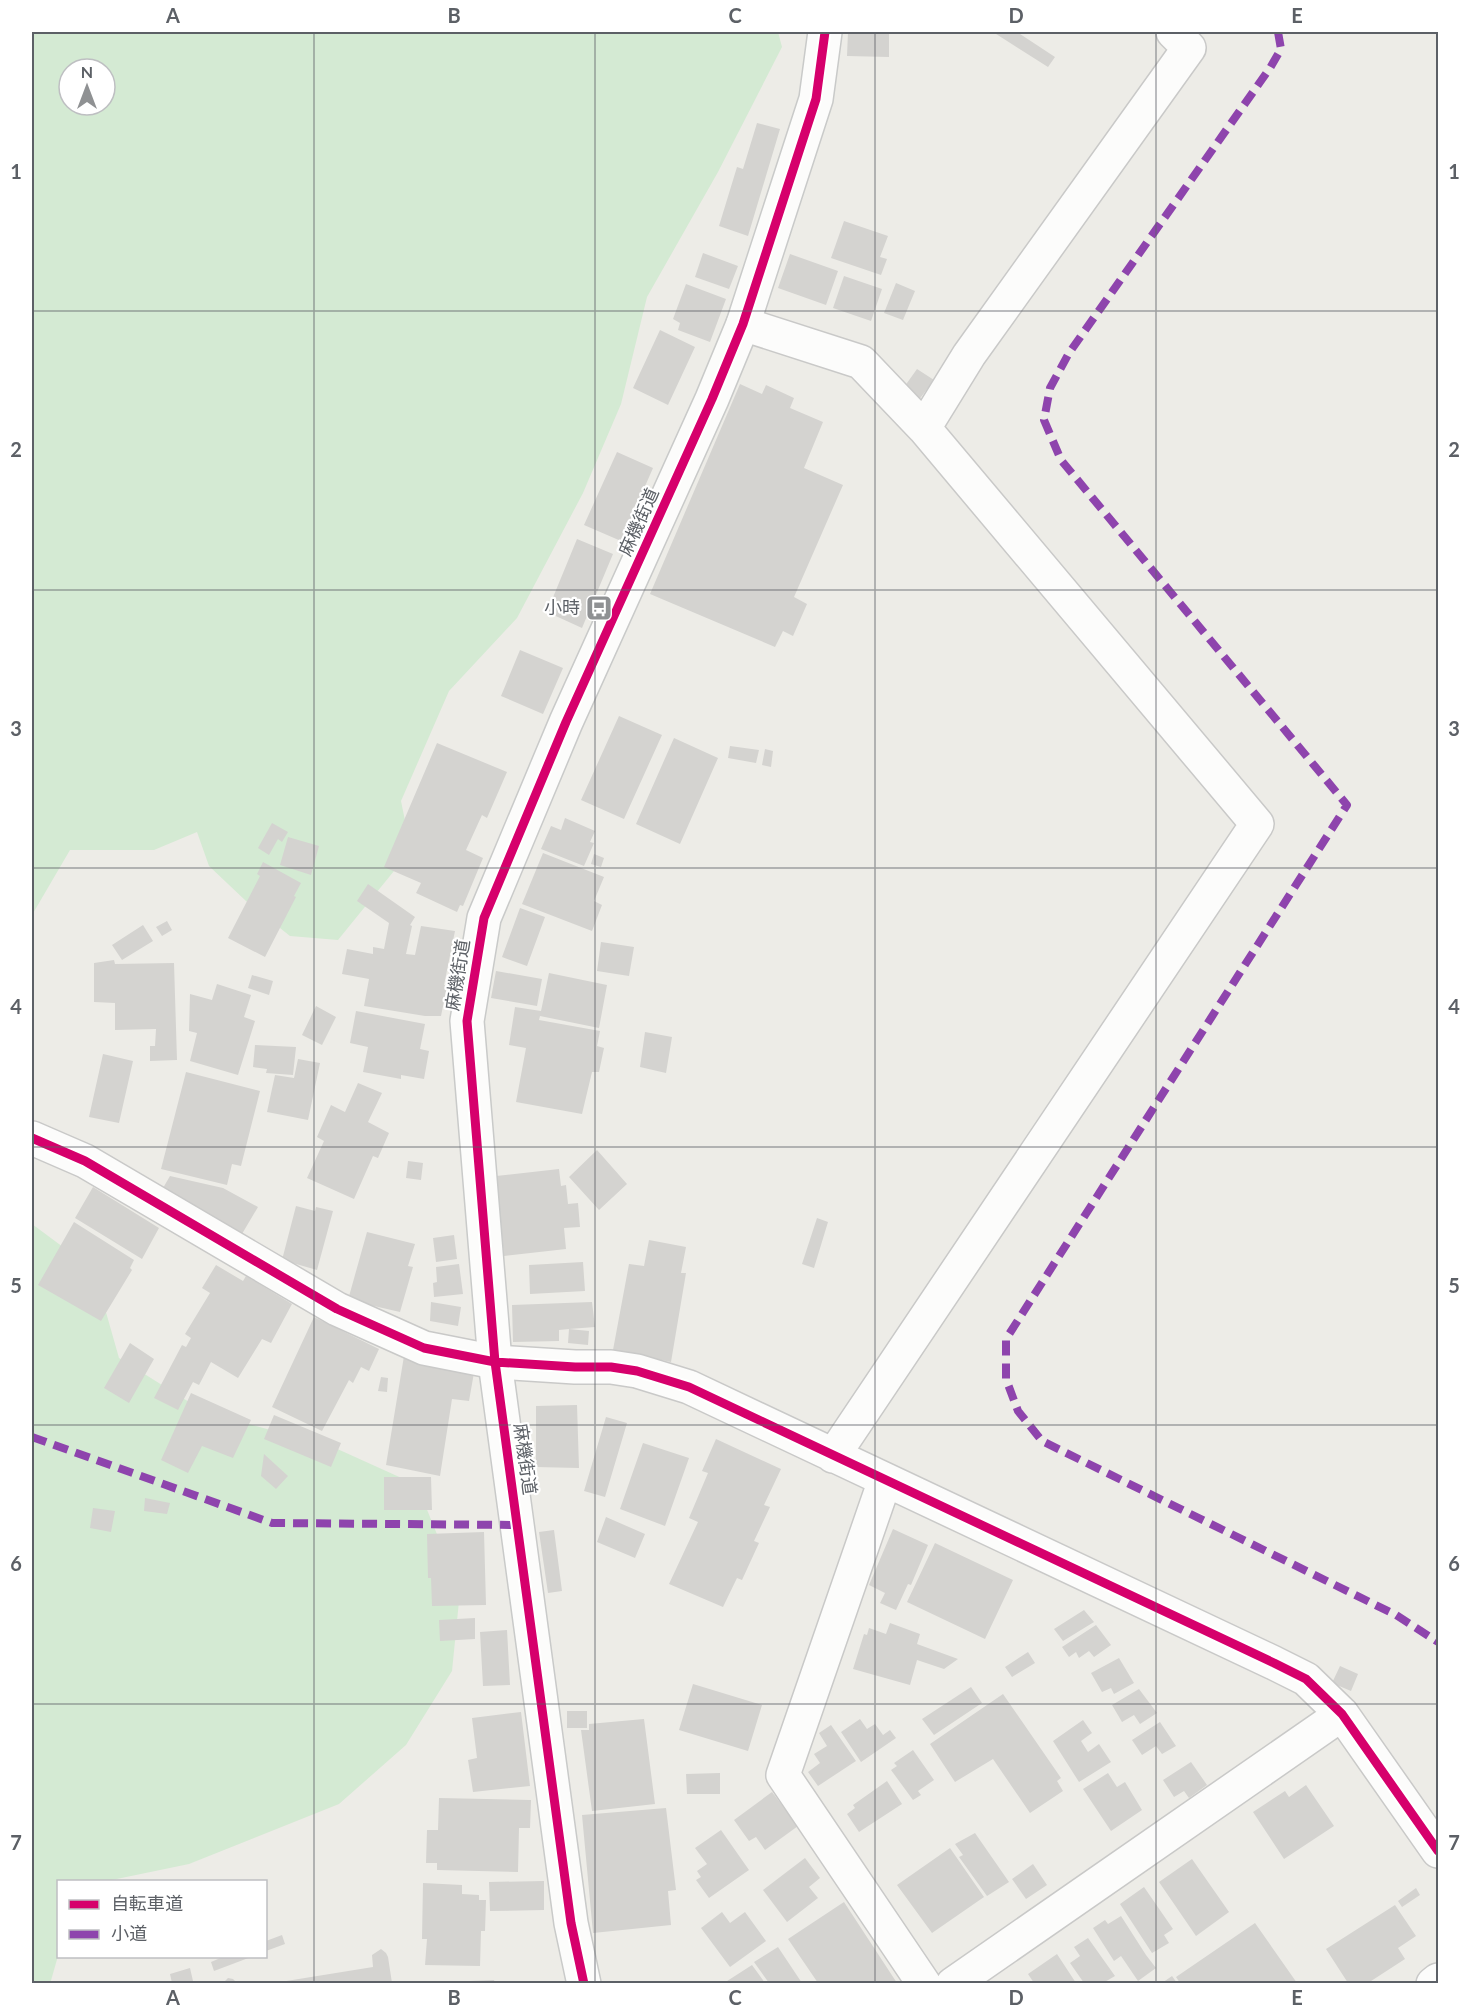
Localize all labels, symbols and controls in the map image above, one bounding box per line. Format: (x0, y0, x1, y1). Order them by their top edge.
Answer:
text: A (165, 3, 180, 27)
text: B (447, 3, 461, 27)
text: C (728, 3, 742, 27)
text: D (1008, 3, 1024, 27)
text: E (1291, 3, 1303, 27)
north arrow (57, 57, 117, 117)
text: N (81, 62, 93, 81)
text: 1 (10, 159, 22, 183)
text: 1 (1448, 159, 1460, 183)
text: 2 (10, 437, 22, 461)
text: 2 (1448, 437, 1460, 461)
street label: 麻機街道 (613, 484, 663, 559)
bus stop icon: 小時 (584, 593, 614, 623)
place label: 小時 (544, 596, 580, 618)
text: 3 (10, 716, 22, 740)
text: 3 (1448, 716, 1460, 740)
street label: 麻機街道 (441, 938, 474, 1012)
text: 4 (10, 994, 22, 1018)
text: 4 (1448, 994, 1460, 1018)
text: 5 (10, 1273, 22, 1297)
text: 5 (1448, 1273, 1460, 1297)
street label: 麻機街道 (510, 1422, 542, 1496)
text: 6 (10, 1551, 22, 1575)
text: 6 (1448, 1551, 1460, 1575)
text: 7 (10, 1830, 22, 1854)
text: 7 (1448, 1830, 1460, 1854)
legend (57, 1880, 267, 1958)
text: 自転車道 (111, 1892, 183, 1914)
text: 小道 (111, 1922, 147, 1944)
text: A (165, 1985, 180, 2009)
text: B (447, 1985, 461, 2009)
text: C (728, 1985, 742, 2009)
text: D (1008, 1985, 1024, 2009)
text: E (1291, 1985, 1303, 2009)

